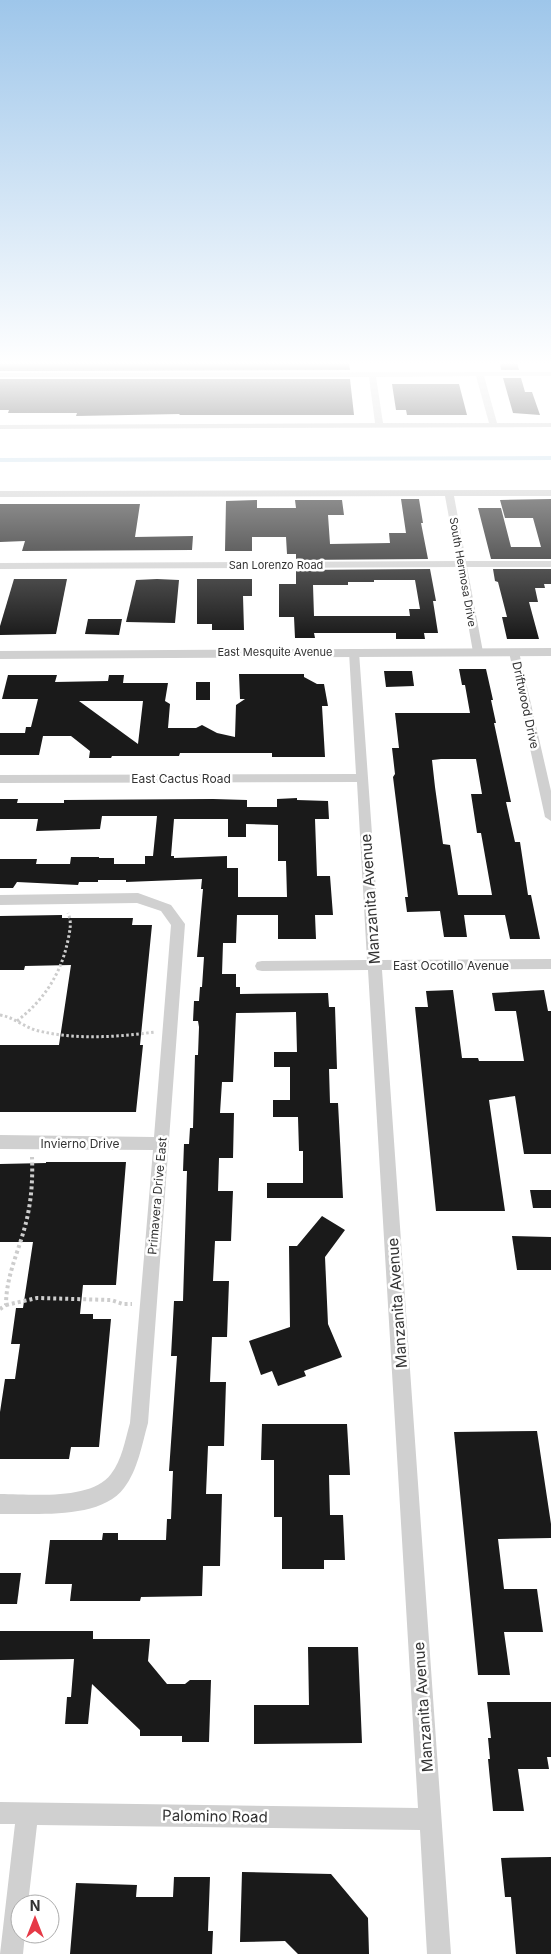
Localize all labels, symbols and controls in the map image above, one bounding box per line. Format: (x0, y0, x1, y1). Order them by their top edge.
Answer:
street label: South Hermosa Drive (446, 516, 480, 628)
street label: San Lorenzo Road (229, 558, 323, 572)
street label: East Mesquite Avenue (218, 645, 332, 659)
street label: Driftwood Drive (509, 660, 543, 750)
street label: East Cactus Road (131, 771, 231, 786)
street label: Manzanita Avenue (356, 833, 384, 965)
street label: East Ocotillo Avenue (393, 958, 509, 973)
street label: Invierno Drive (41, 1136, 119, 1151)
street label: Primavera Drive East (144, 1137, 170, 1255)
street label: Manzanita Avenue (383, 1237, 411, 1369)
street label: Manzanita Avenue (409, 1641, 437, 1773)
street label: Palomino Road (162, 1806, 268, 1826)
north arrow (10, 1894, 60, 1944)
text: N (30, 1897, 40, 1914)

